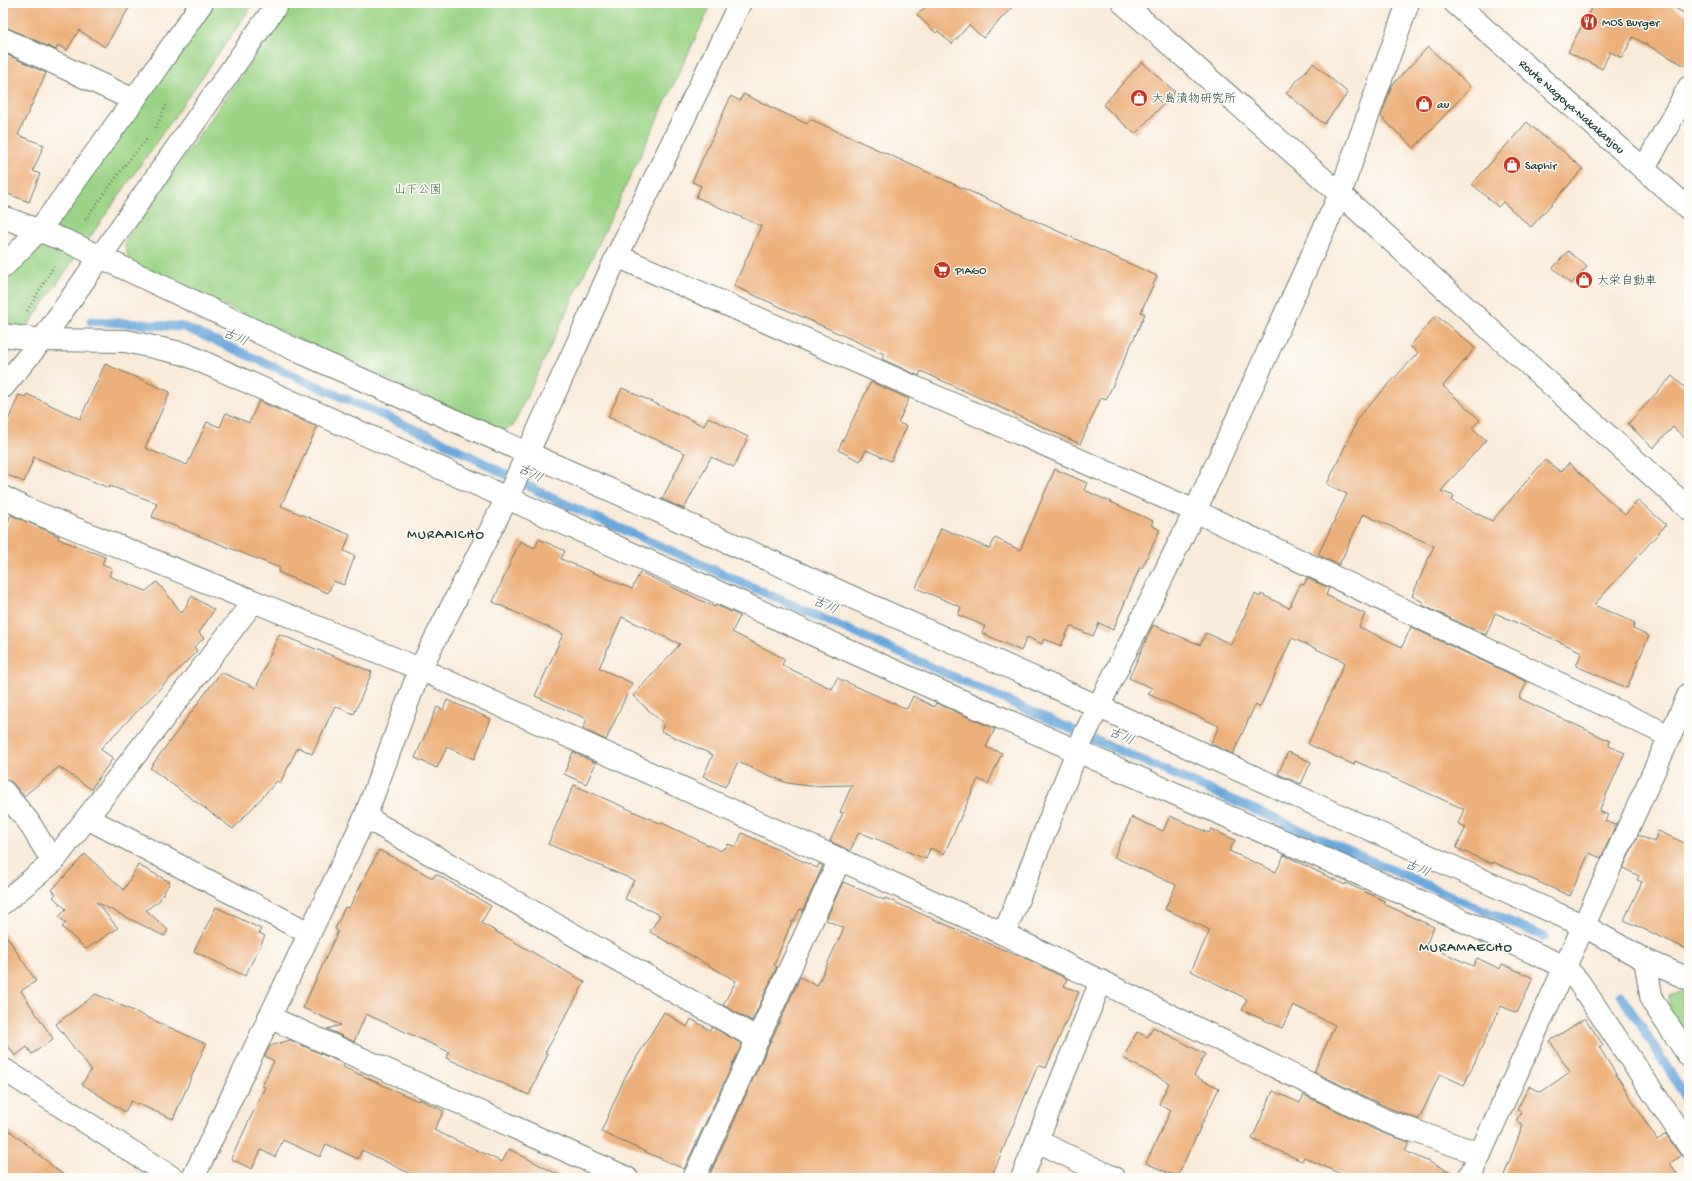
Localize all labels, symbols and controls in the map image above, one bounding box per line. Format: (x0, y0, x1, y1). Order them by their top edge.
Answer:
restaurant icon: MOS Burger (1579, 12, 1599, 32)
place label: MOS Burger (1602, 17, 1661, 31)
street label: Route Nagoya-Nakakanjou (1515, 57, 1627, 158)
shop icon: 大島漬物研究所 (1129, 88, 1149, 108)
place label: 大島漬物研究所 (1152, 92, 1236, 107)
shop icon: au (1414, 94, 1434, 114)
place label: au (1437, 99, 1450, 113)
shop icon: Saphir (1502, 155, 1522, 175)
place label: Saphir (1525, 160, 1558, 174)
park label: 山下公園 (394, 183, 442, 198)
supermarket icon: PIAGO (932, 260, 952, 280)
place label: PIAGO (954, 265, 986, 279)
shop icon: 大栄自動車 (1574, 270, 1594, 290)
place label: 大栄自動車 (1597, 274, 1657, 289)
water label: 古川 (220, 325, 250, 350)
water label: 古川 (515, 461, 545, 487)
district label: MURAAICHO (407, 527, 485, 544)
water label: 古川 (810, 593, 840, 618)
water label: 古川 (1106, 724, 1136, 749)
water label: 古川 (1402, 856, 1432, 881)
district label: MURAMAECHO (1419, 940, 1513, 957)

